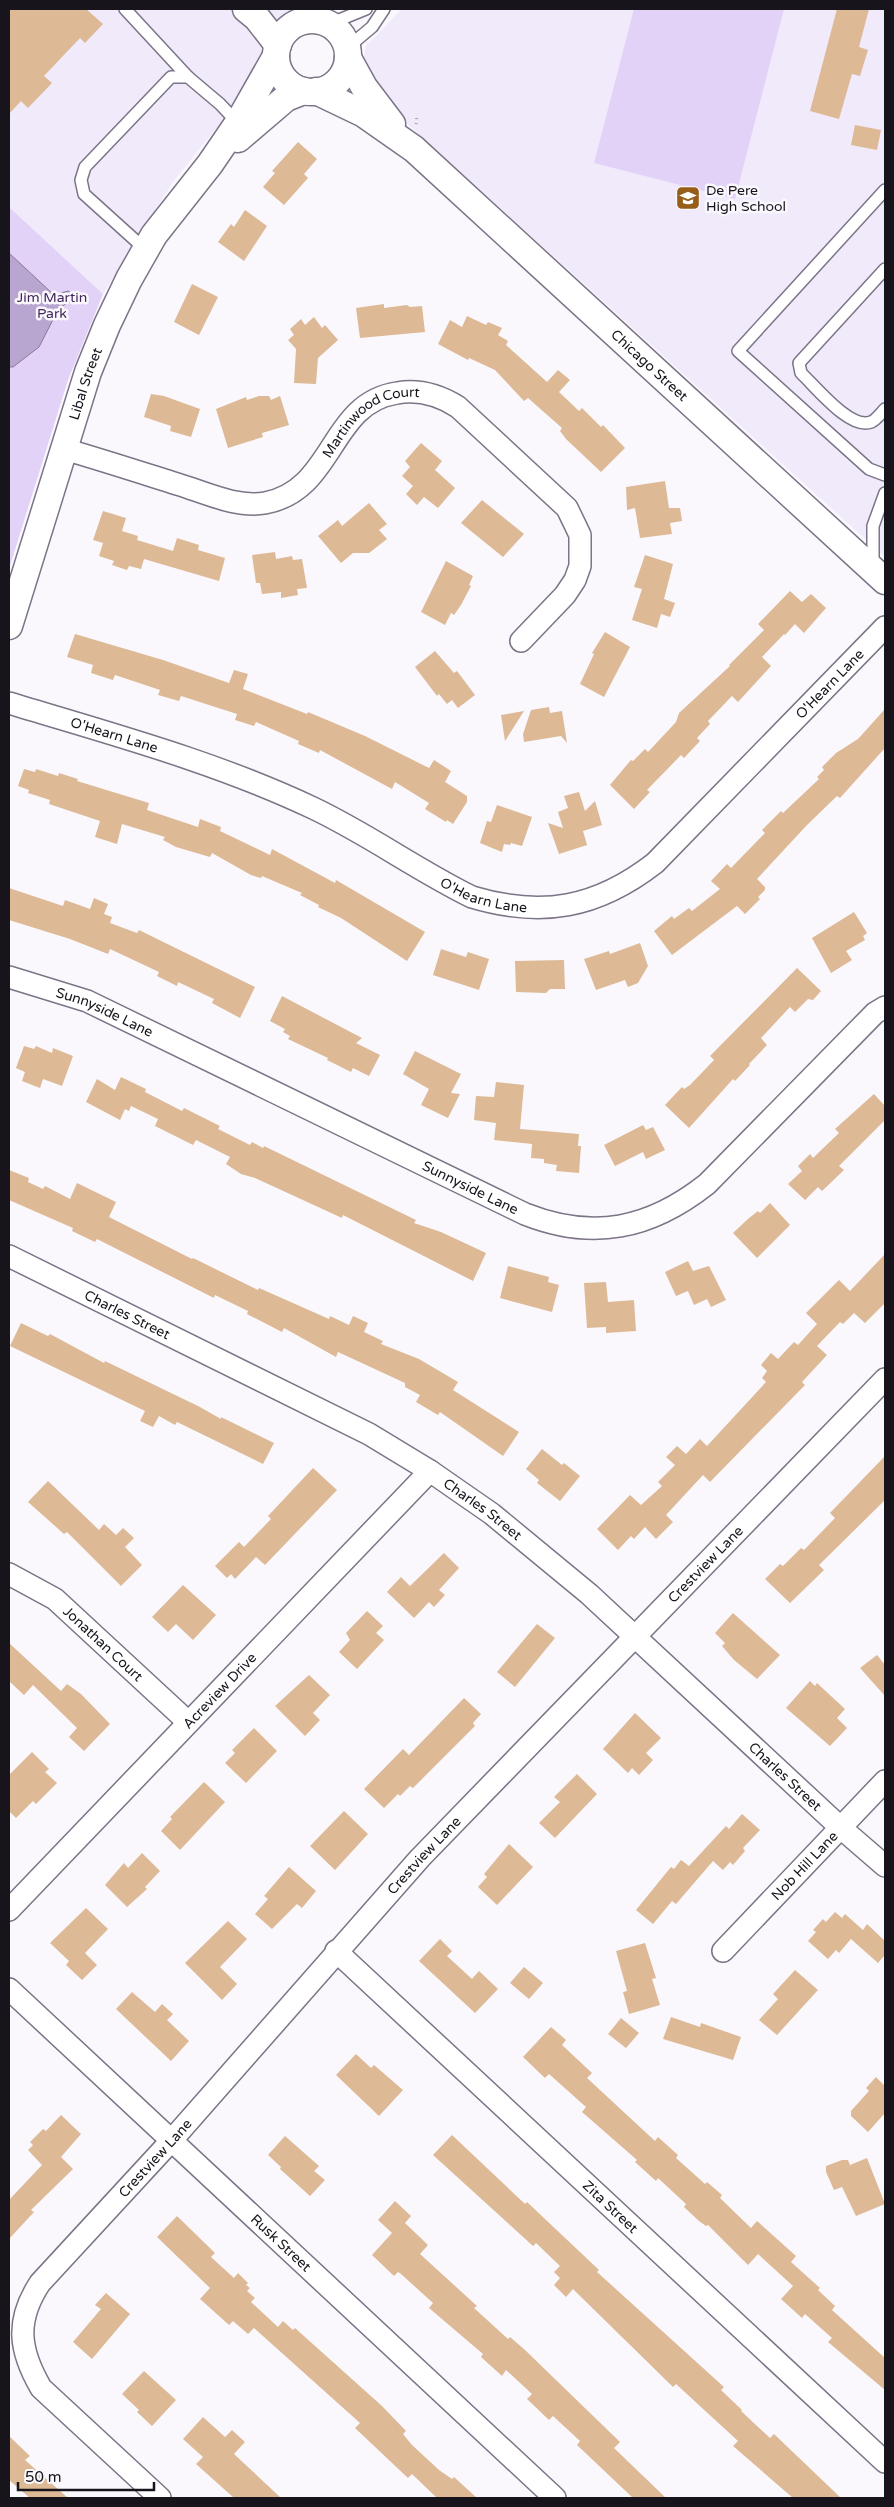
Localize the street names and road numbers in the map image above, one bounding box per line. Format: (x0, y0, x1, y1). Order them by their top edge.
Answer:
street label: Chicago Street (608, 326, 692, 405)
street label: Libal Street (65, 344, 106, 422)
street label: Martinwood Court (318, 383, 421, 461)
street label: O'Hearn Lane (792, 645, 867, 722)
street label: O'Hearn Lane (69, 713, 160, 756)
street label: O'Hearn Lane (437, 873, 528, 916)
street label: Sunnyside Lane (54, 983, 156, 1040)
street label: Sunnyside Lane (420, 1157, 521, 1218)
street label: Charles Street (82, 1286, 174, 1343)
street label: Charles Street (440, 1474, 526, 1544)
street label: Crestview Lane (664, 1522, 747, 1606)
street label: Jonathan Court (60, 1603, 147, 1685)
street label: Acreview Drive (179, 1649, 260, 1732)
street label: Charles Street (745, 1738, 826, 1815)
street label: Crestview Lane (383, 1813, 464, 1898)
street label: Nob Hill Lane (768, 1827, 841, 1904)
street label: Crestview Lane (115, 2115, 195, 2201)
street label: Zita Street (579, 2177, 642, 2237)
street label: Rusk Street (247, 2210, 315, 2275)

